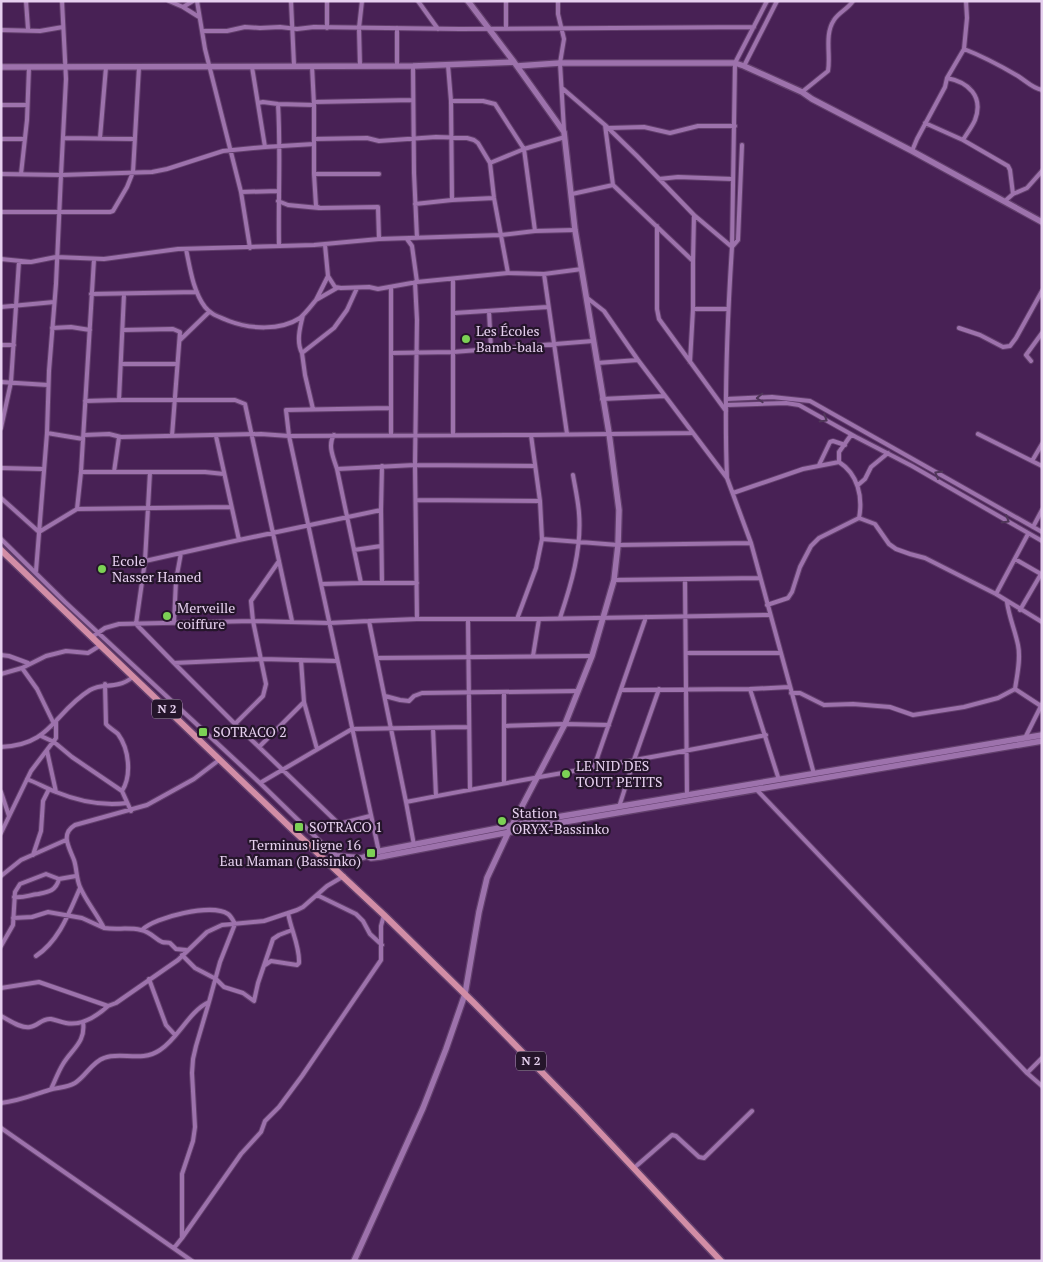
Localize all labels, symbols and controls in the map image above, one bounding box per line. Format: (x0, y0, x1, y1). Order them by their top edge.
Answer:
place label: Les Écoles Bamb-bala (476, 321, 543, 356)
marker: Les Écoles Bamb-bala (460, 333, 472, 345)
one-way arrow (756, 392, 764, 403)
one-way arrow (818, 412, 827, 422)
one-way arrow (935, 470, 944, 480)
one-way arrow (1001, 514, 1010, 524)
place label: Ecole Nasser Hamed (112, 551, 202, 586)
marker: Ecole Nasser Hamed (96, 563, 108, 575)
place label: Merveille coiffure (177, 598, 235, 633)
marker: Merveille coiffure (161, 610, 173, 622)
road number: N 2 (152, 700, 182, 719)
place label: SOTRACO 2 (213, 722, 287, 741)
marker: SOTRACO 2 (197, 726, 209, 738)
place label: LE NID DES TOUT PETITS (576, 756, 662, 791)
marker: LE NID DES TOUT PETITS (560, 768, 572, 780)
place label: Station ORYX-Bassinko (512, 803, 609, 838)
marker: Station ORYX-Bassinko (496, 815, 508, 827)
place label: SOTRACO 1 (309, 817, 383, 836)
marker: SOTRACO 1 (293, 821, 305, 833)
place label: Terminus ligne 16 Eau Maman (Bassinko) (220, 835, 362, 870)
marker: Terminus ligne 16 Eau Maman (Bassinko) (365, 847, 377, 859)
road number: N 2 (516, 1052, 546, 1070)

